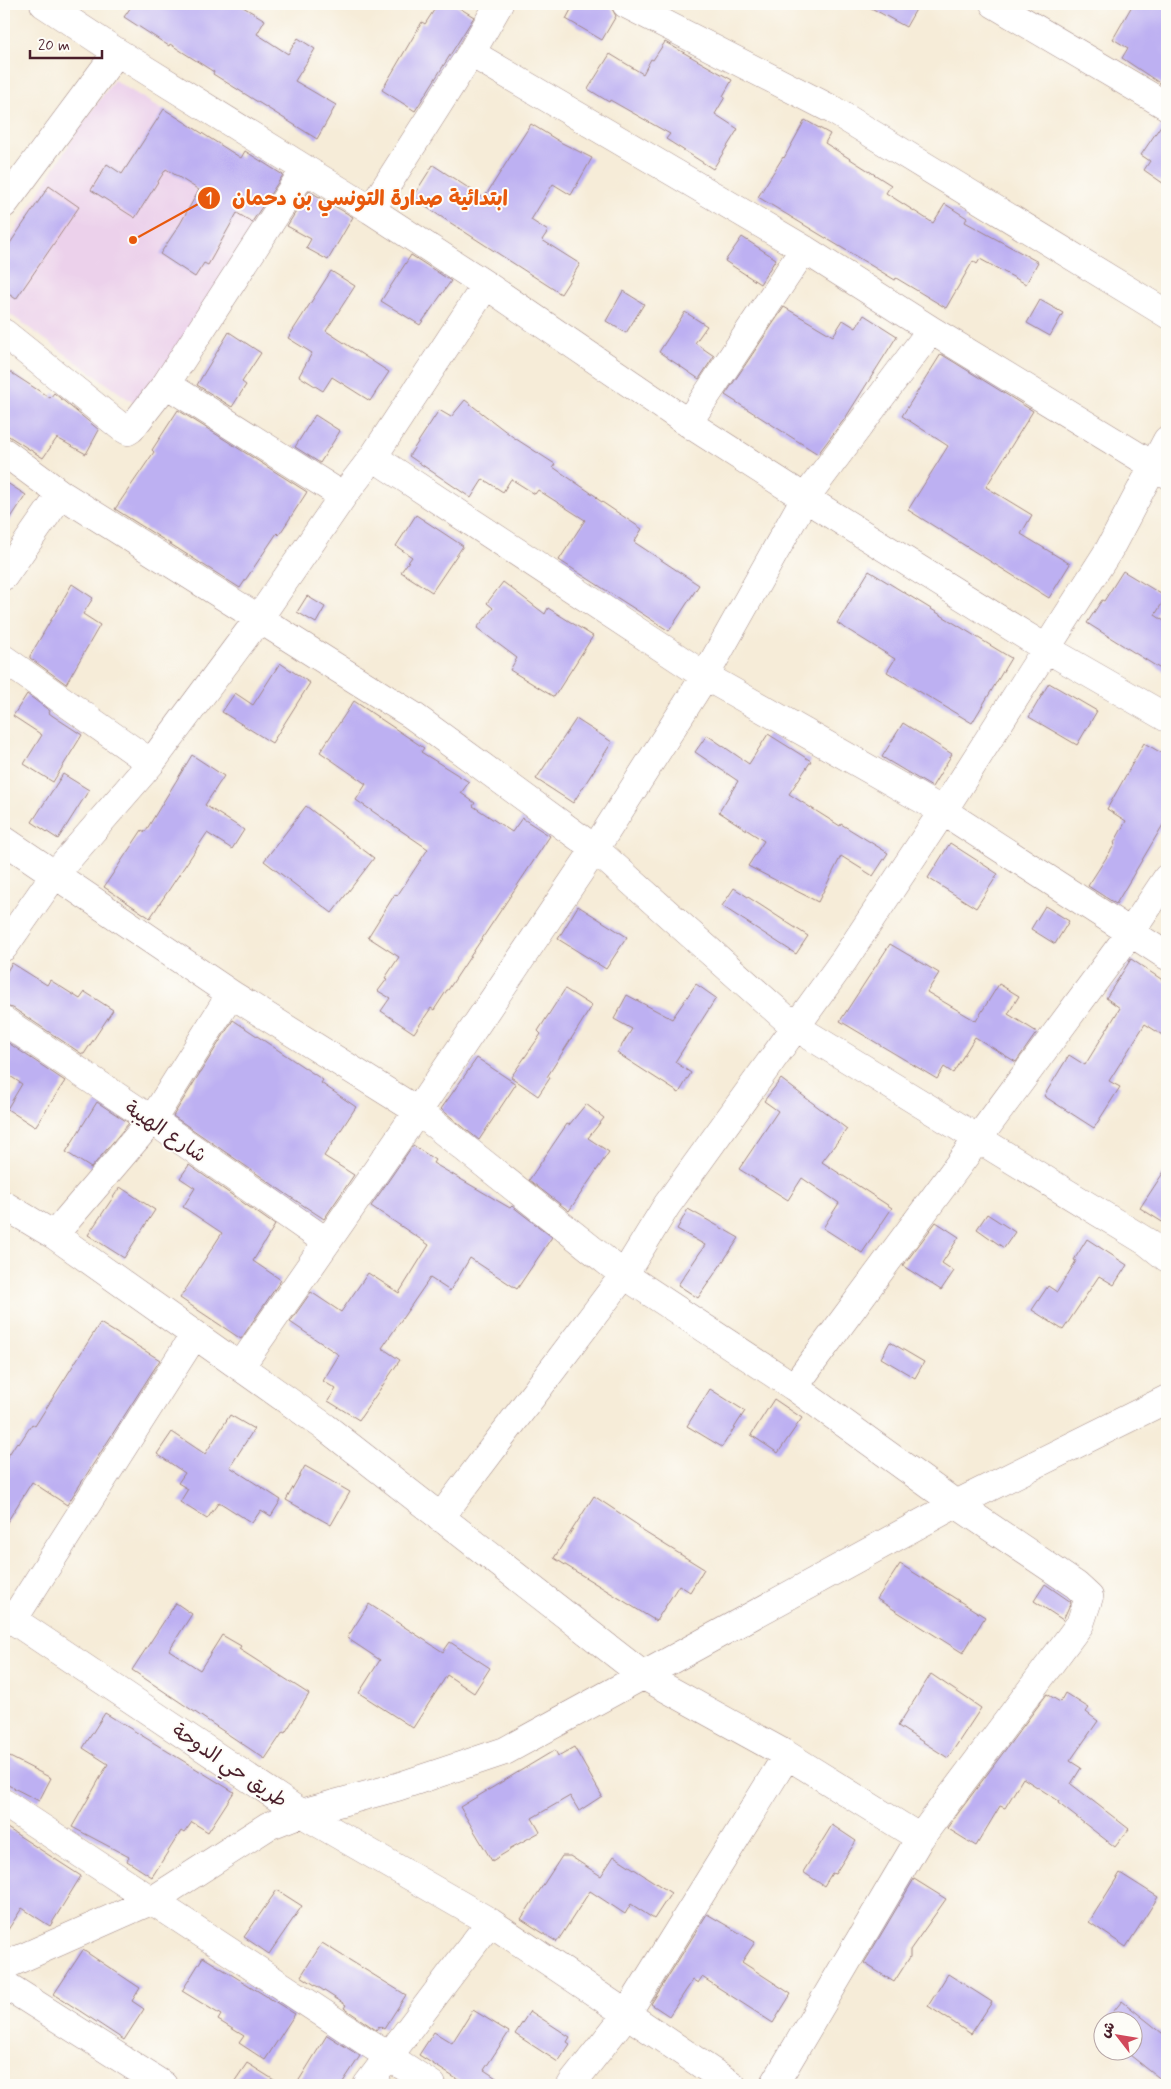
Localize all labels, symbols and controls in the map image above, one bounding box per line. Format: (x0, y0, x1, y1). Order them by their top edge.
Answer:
scale bar (30, 28, 102, 60)
text: 20 m (38, 36, 70, 56)
callout: ابتدائية صدارة التونسي بن دحمان (197, 180, 518, 216)
text: ابتدائية صدارة التونسي بن دحمان (232, 185, 508, 217)
text: 1 (206, 189, 212, 209)
street label: شارع الهيبة (119, 1095, 211, 1170)
street label: طريق حي الدوحة (164, 1718, 292, 1817)
north arrow (1094, 2012, 1144, 2062)
text: ش (1096, 2019, 1119, 2041)

